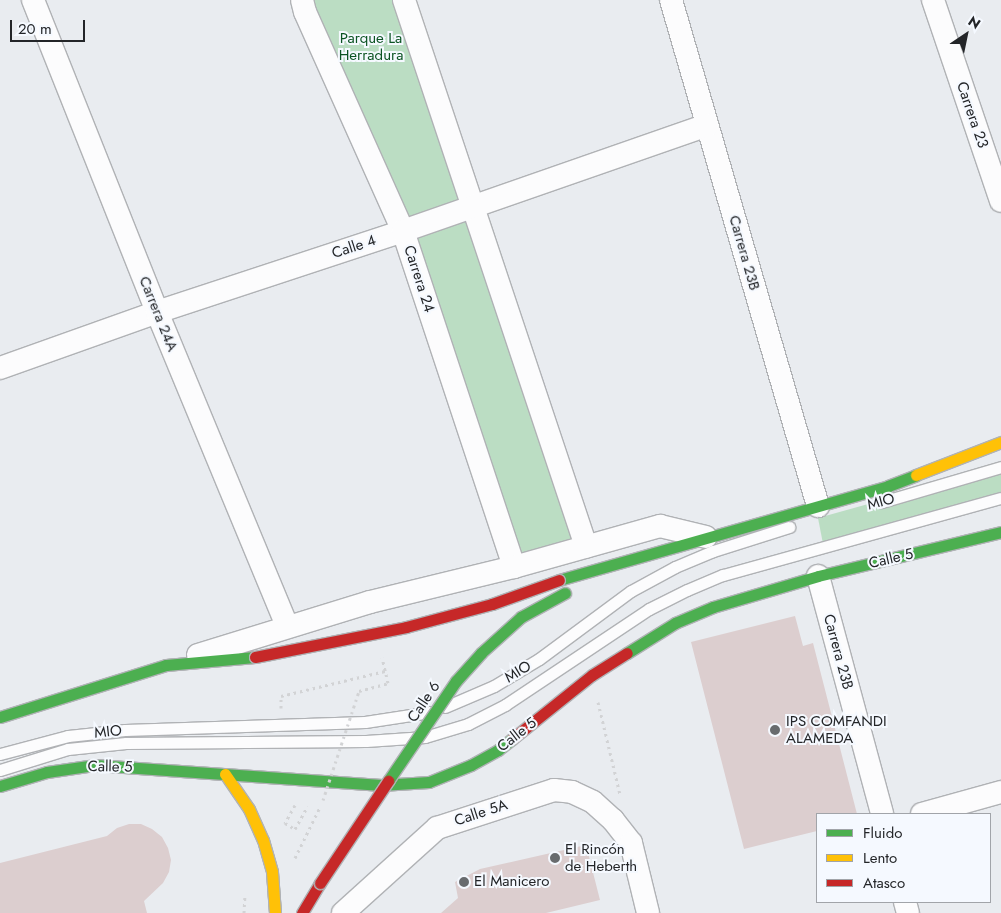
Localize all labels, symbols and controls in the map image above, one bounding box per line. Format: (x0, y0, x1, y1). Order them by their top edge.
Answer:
scale bar (12, 10, 88, 42)
north arrow (941, 10, 991, 60)
text: N (964, 11, 985, 34)
text: 20 m (18, 18, 52, 40)
park label: Parque La Herradura (339, 29, 403, 64)
street label: Carrera 23 (952, 80, 992, 150)
street label: Carrera 23B (725, 213, 763, 293)
street label: Calle 4 (330, 231, 378, 263)
street label: Carrera 24 (400, 243, 438, 315)
street label: Carrera 24A (135, 274, 181, 354)
street label: MIO (865, 490, 897, 514)
street label: Calle 5 (867, 545, 915, 573)
street label: Carrera 23B (819, 612, 857, 692)
street label: MIO (502, 657, 534, 687)
street label: Calle 6 (404, 678, 444, 726)
place label: IPS COMFANDI ALAMEDA (786, 712, 887, 747)
street label: Calle 5 (494, 714, 540, 756)
street label: MIO (93, 722, 123, 742)
marker: IPS COMFANDI ALAMEDA (768, 723, 782, 737)
street label: Calle 5 (87, 758, 133, 776)
street label: Calle 5A (452, 796, 510, 830)
legend (816, 813, 991, 903)
text: Fluido (863, 822, 902, 844)
place label: El Rincón de Heberth (565, 840, 637, 875)
text: Lento (863, 847, 897, 869)
marker: El Rincón de Heberth (549, 852, 561, 864)
text: Atasco (863, 872, 905, 894)
place label: El Manicero (474, 873, 549, 891)
marker: El Manicero (458, 876, 470, 888)

